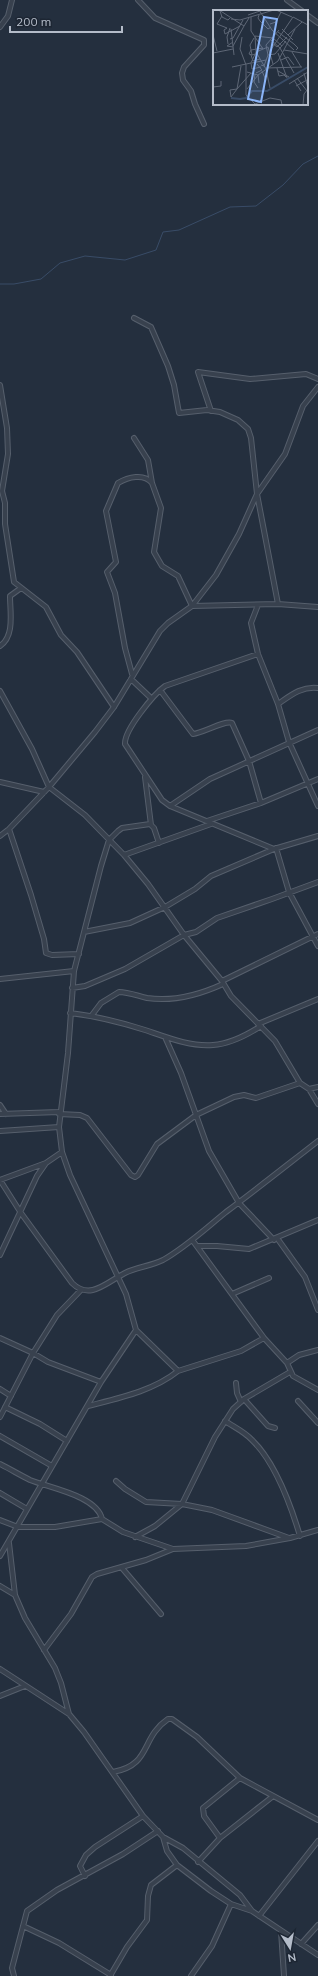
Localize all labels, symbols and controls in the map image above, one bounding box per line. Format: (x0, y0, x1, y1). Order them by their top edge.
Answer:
scale bar (10, 8, 122, 34)
inset map (213, 10, 308, 105)
text: 200 m (16, 14, 51, 29)
north arrow (270, 1928, 310, 1968)
text: N (286, 1950, 297, 1965)

